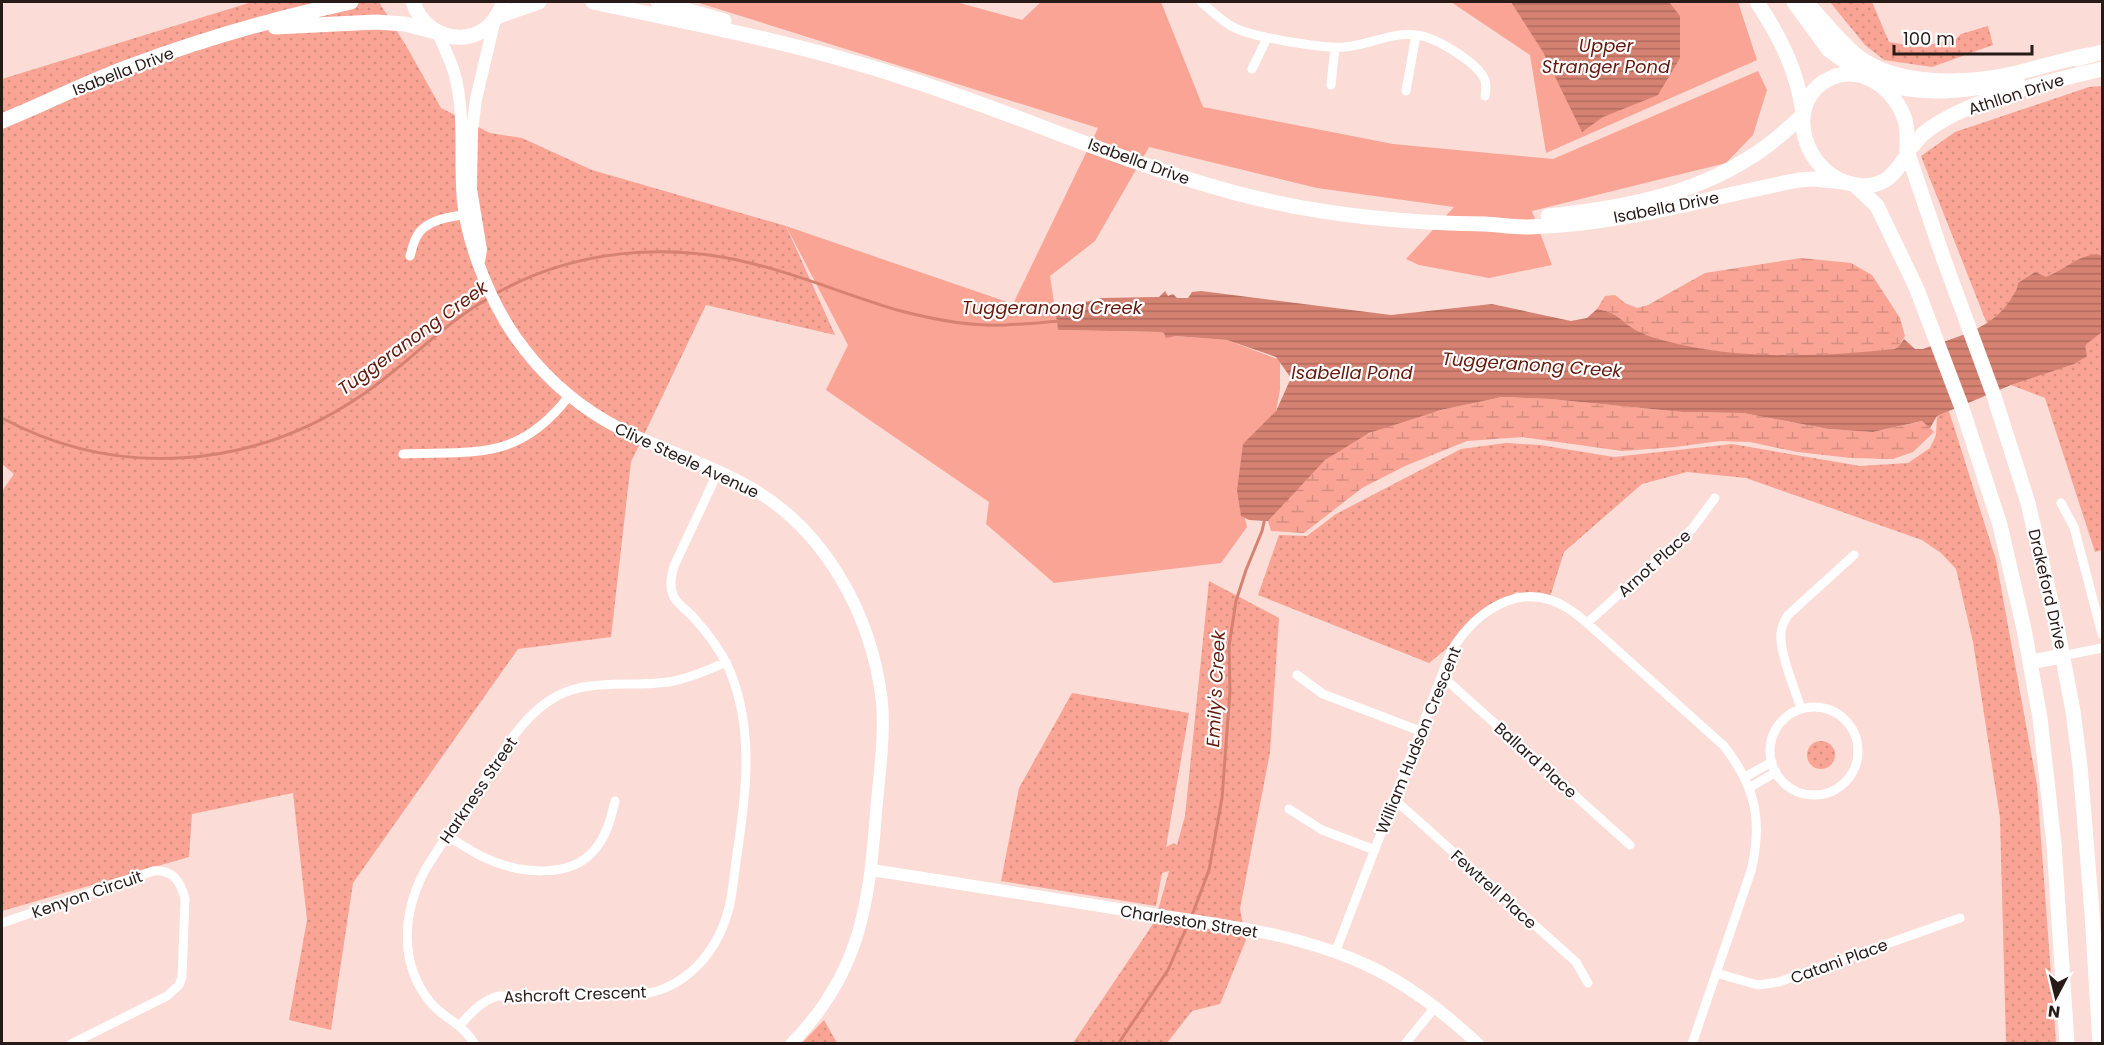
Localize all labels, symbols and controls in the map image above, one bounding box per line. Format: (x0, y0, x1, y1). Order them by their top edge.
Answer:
scale bar (1894, 18, 2032, 56)
text: 100 m (1903, 26, 1955, 51)
water label: Upper Stranger Pond (1542, 33, 1671, 79)
street label: Isabella Drive (69, 42, 177, 101)
street label: Athllon Drive (1965, 68, 2067, 121)
street label: Isabella Drive (1085, 132, 1193, 191)
street label: Isabella Drive (1611, 186, 1721, 229)
water label: Tuggeranong Creek (333, 274, 493, 401)
water label: Tuggeranong Creek (962, 295, 1143, 320)
water label: Tuggeranong Creek (1441, 346, 1623, 383)
water label: Isabella Pond (1291, 360, 1413, 385)
street label: Clive Steele Avenue (611, 417, 763, 504)
street label: Arnot Place (1613, 524, 1696, 602)
street label: Drakeford Drive (2022, 527, 2073, 652)
water label: Emily's Creek (1200, 629, 1231, 748)
street label: William Hudson Crescent (1370, 643, 1467, 837)
street label: Ballard Place (1489, 717, 1582, 804)
street label: Harkness Street (434, 732, 523, 848)
street label: Fewtrell Place (1446, 844, 1542, 934)
street label: Kenyon Circuit (29, 865, 146, 924)
street label: Charleston Street (1118, 899, 1260, 944)
street label: Catani Place (1787, 933, 1891, 990)
north arrow (2026, 967, 2086, 1027)
street label: Ashcroft Crescent (503, 981, 647, 1008)
text: N (2047, 999, 2062, 1024)

